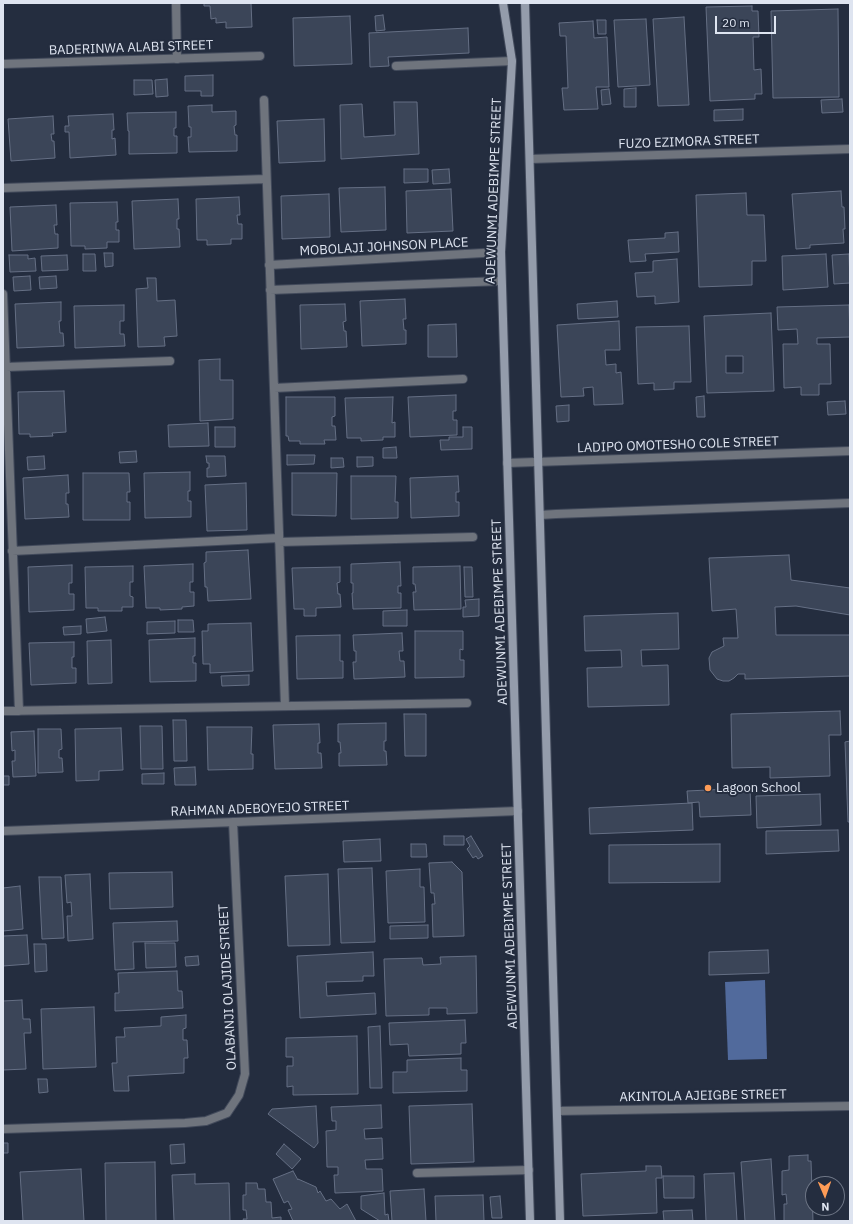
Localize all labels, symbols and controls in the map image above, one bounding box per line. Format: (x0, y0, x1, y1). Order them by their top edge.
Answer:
scale bar (717, 8, 778, 34)
text: 20 m (722, 15, 750, 30)
street label: BADERINWA ALABI STREET (49, 37, 213, 59)
street label: ADEWUNMI ADEBIMPE STREET (483, 98, 505, 284)
street label: FUZO EZIMORA STREET (618, 132, 760, 152)
street label: MOBOLAJI JOHNSON PLACE (299, 235, 469, 259)
street label: LADIPO OMOTESHO COLE STREET (577, 434, 779, 456)
street label: ADEWUNMI ADEBIMPE STREET (489, 519, 511, 705)
place label: Lagoon School (716, 780, 801, 796)
marker: Lagoon School (703, 783, 713, 793)
street label: RAHMAN ADEBOYEJO STREET (170, 798, 350, 820)
street label: ADEWUNMI ADEBIMPE STREET (499, 843, 521, 1029)
street label: OLABANJI OLAJIDE STREET (216, 904, 240, 1070)
street label: AKINTOLA AJEIGBE STREET (619, 1087, 787, 1105)
north arrow (805, 1176, 845, 1216)
text: N (821, 1200, 830, 1214)

